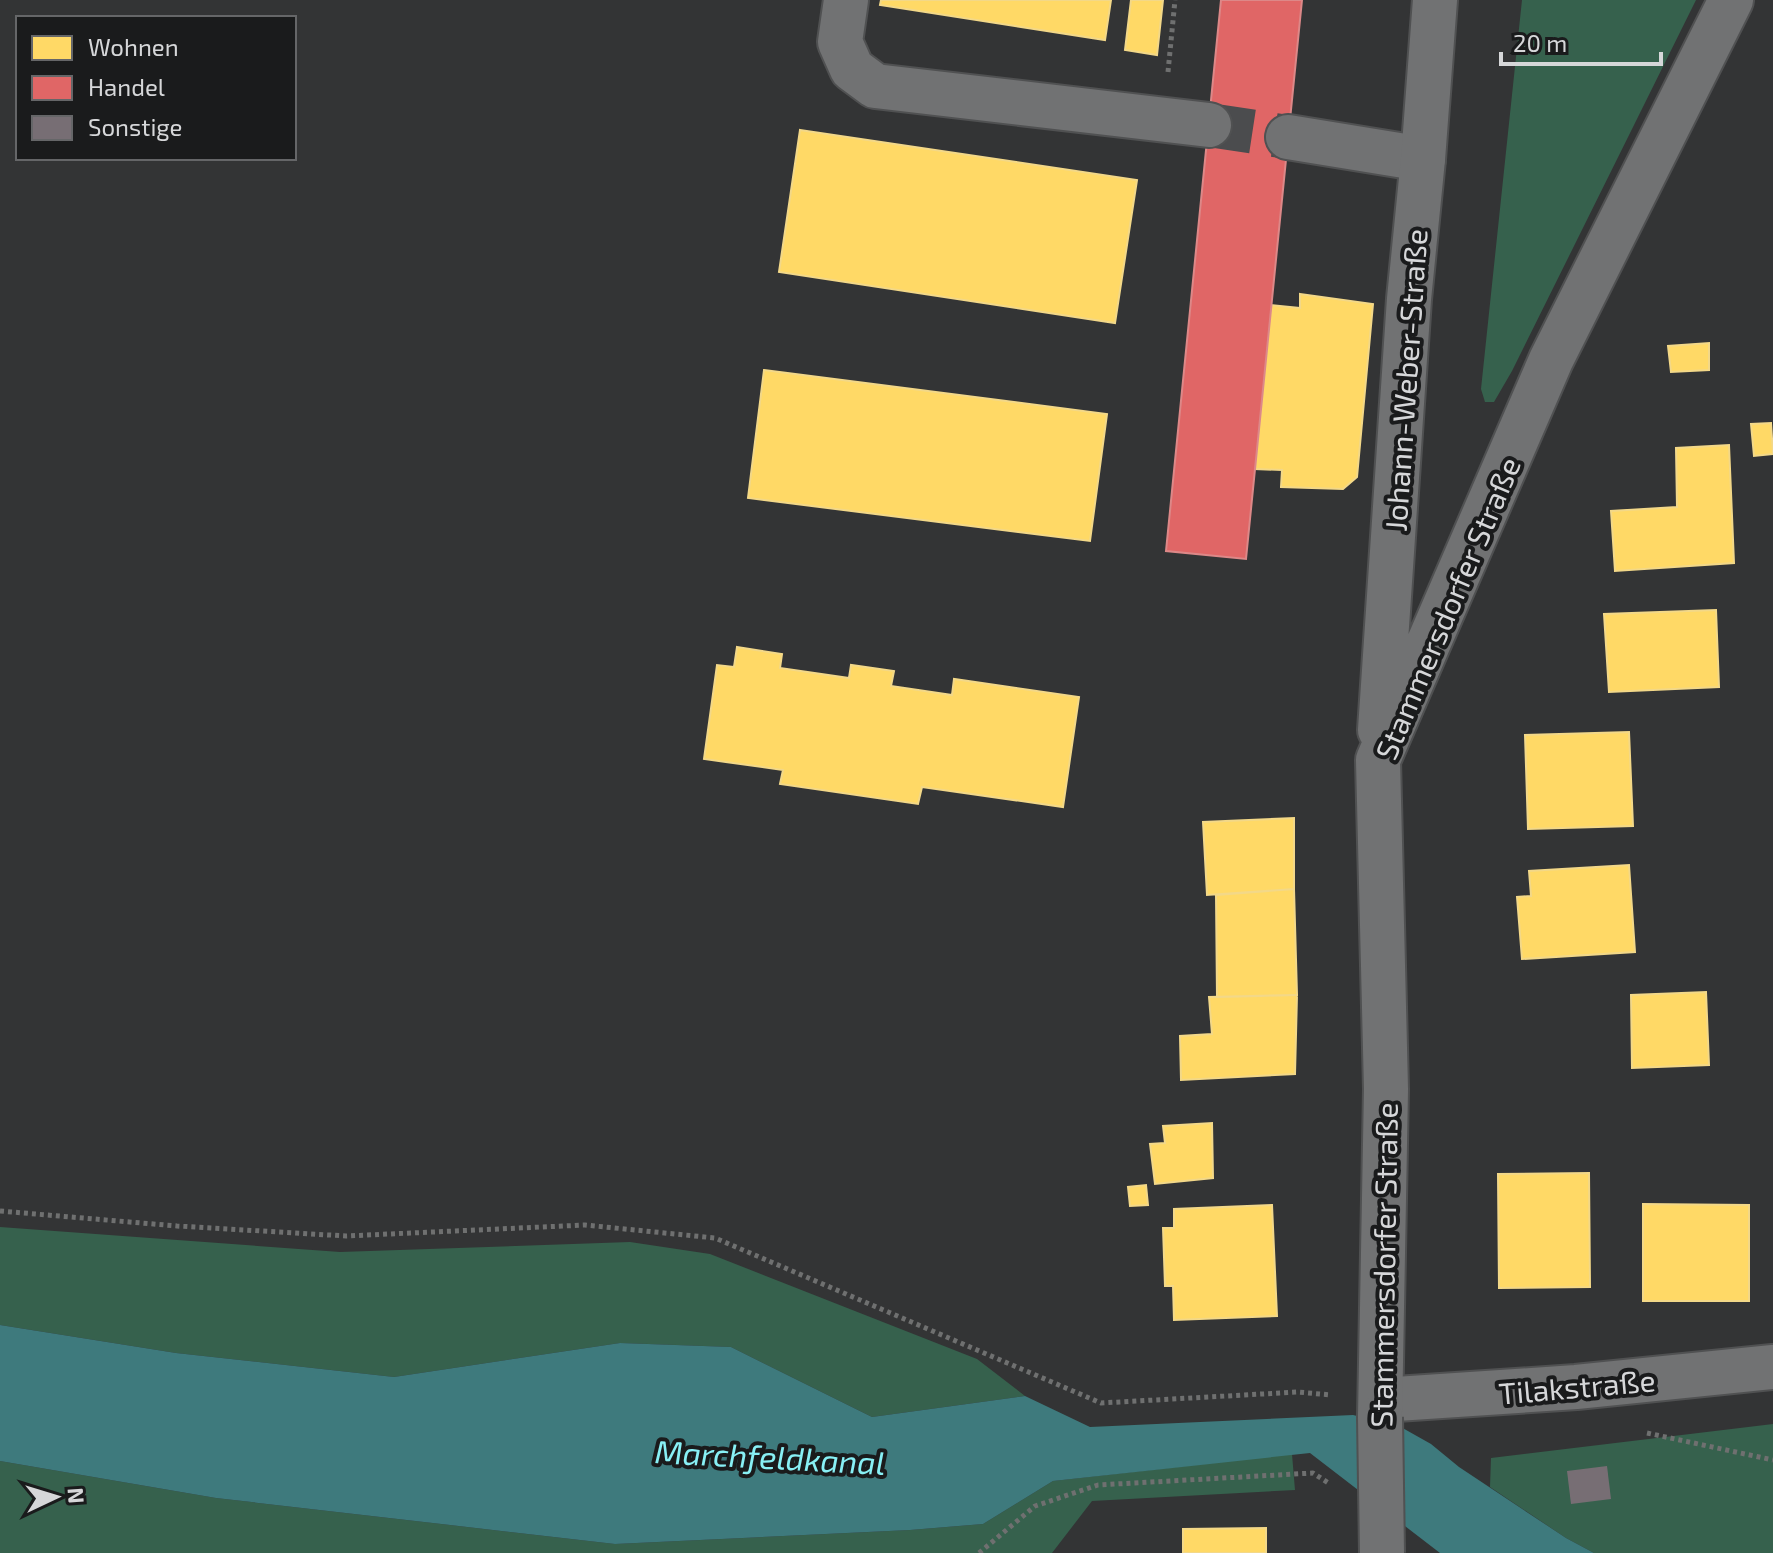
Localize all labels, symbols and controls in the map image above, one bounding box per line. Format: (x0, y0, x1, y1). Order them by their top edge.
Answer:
legend (16, 16, 296, 160)
scale bar (1501, 16, 1661, 66)
text: 20 m (1513, 28, 1567, 57)
text: Wohnen (88, 32, 179, 61)
text: Handel (88, 72, 165, 101)
text: Sonstige (88, 112, 183, 141)
street label: Johann-Weber-Straße (1376, 228, 1434, 532)
street label: Stammersdorfer Straße (1367, 451, 1527, 765)
street label: Stammersdorfer Straße (1362, 1102, 1404, 1428)
street label: Tilakstraße (1497, 1361, 1657, 1411)
water label: Marchfeldkanal (654, 1431, 886, 1482)
north arrow (16, 1457, 96, 1537)
text: N (63, 1487, 90, 1504)

